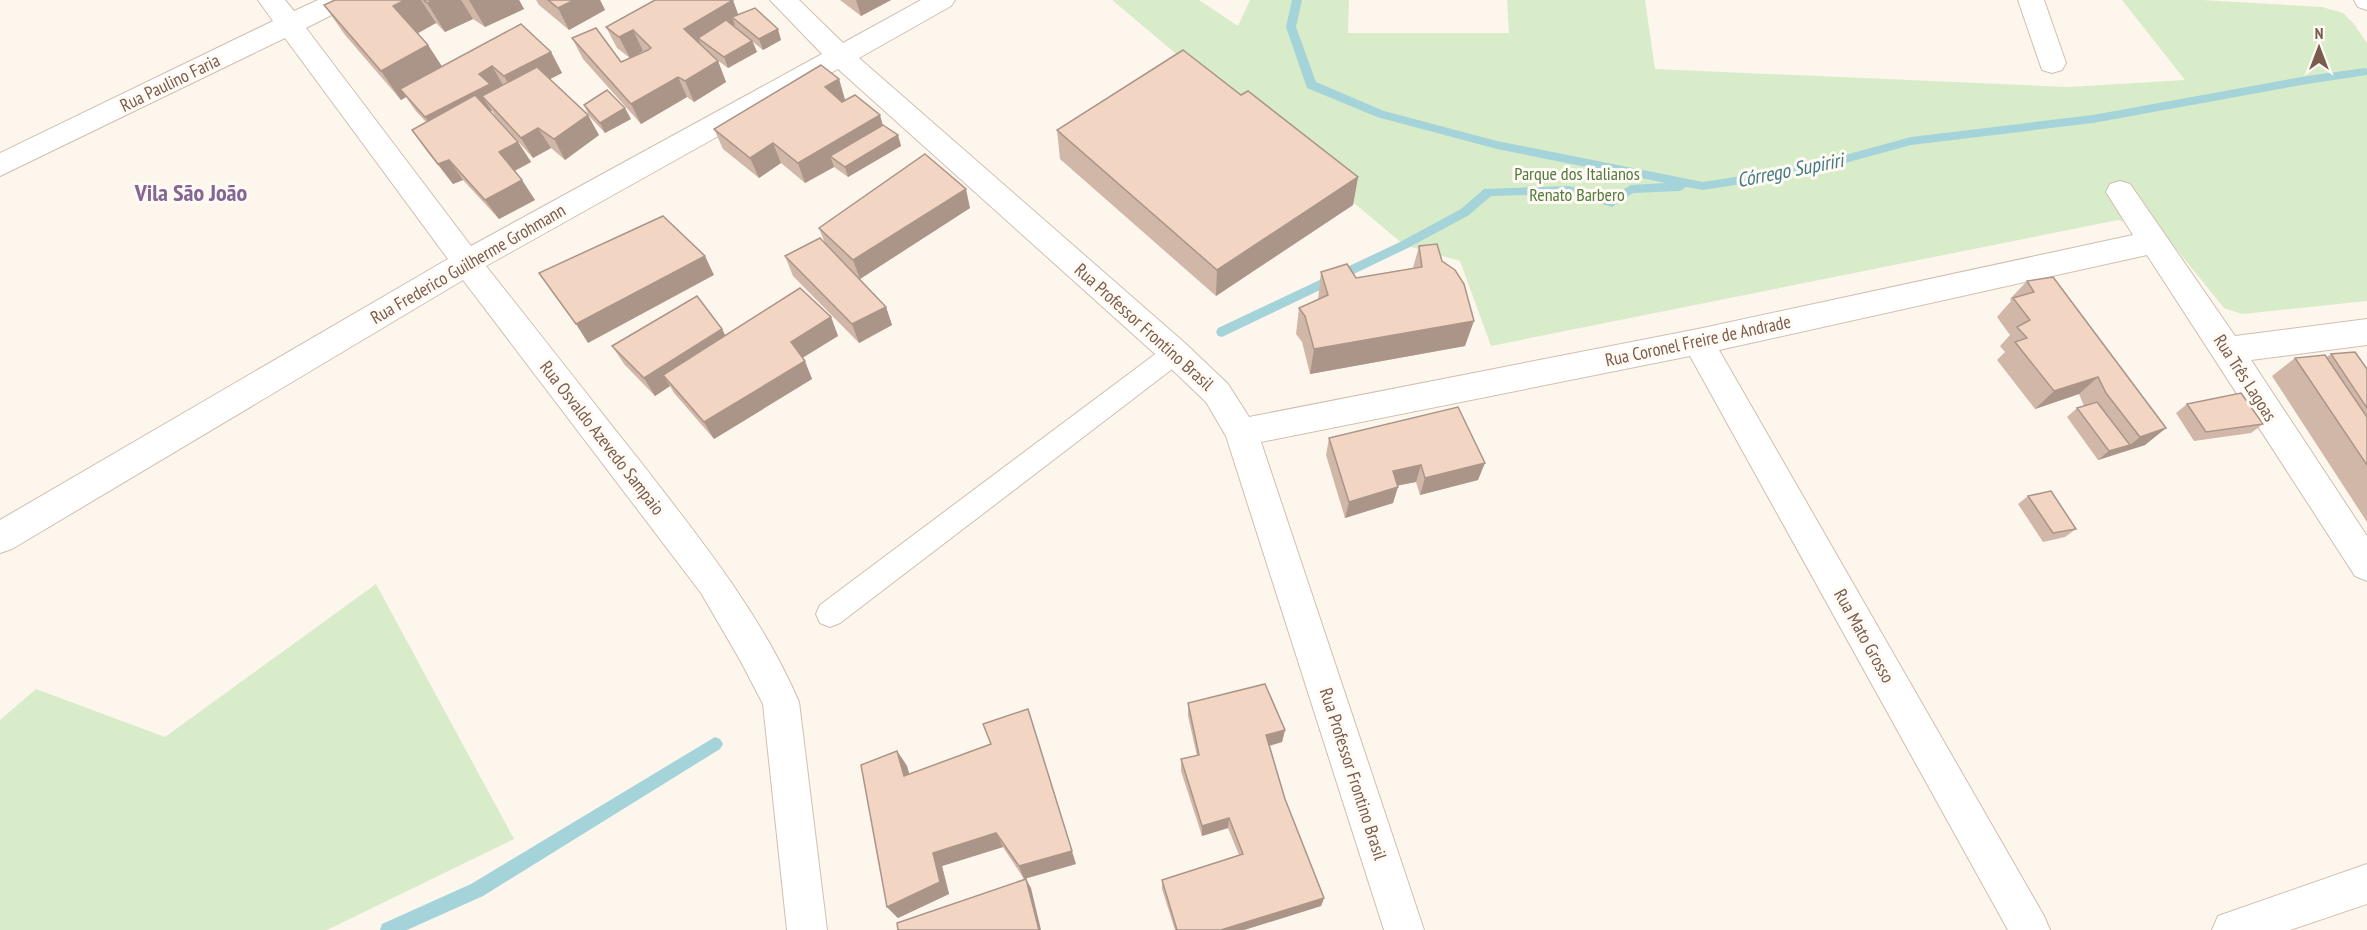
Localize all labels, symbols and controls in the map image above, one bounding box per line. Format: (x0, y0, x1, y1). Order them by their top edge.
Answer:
north arrow (2289, 18, 2349, 78)
text: N (2315, 23, 2323, 43)
street label: Rua Paulino Faria (116, 48, 224, 117)
water label: Córrego Supiriri (1735, 146, 1848, 193)
park label: Parque dos Italianos Renato Barbero (1514, 162, 1640, 206)
district label: Vila São João (134, 177, 248, 208)
street label: Rua Frederico Guilherme Grohmann (366, 198, 569, 329)
street label: Rua Professor Frontino Brasil (1070, 258, 1219, 396)
street label: Rua Coronel Freire de Andrade (1603, 310, 1793, 371)
street label: Rua Três Lagoas (2209, 330, 2282, 426)
street label: Rua Osvaldo Azevedo Sampaio (535, 356, 670, 520)
street label: Rua Mato Grosso (1829, 585, 1900, 687)
street label: Rua Professor Frontino Brasil (1315, 685, 1392, 863)

